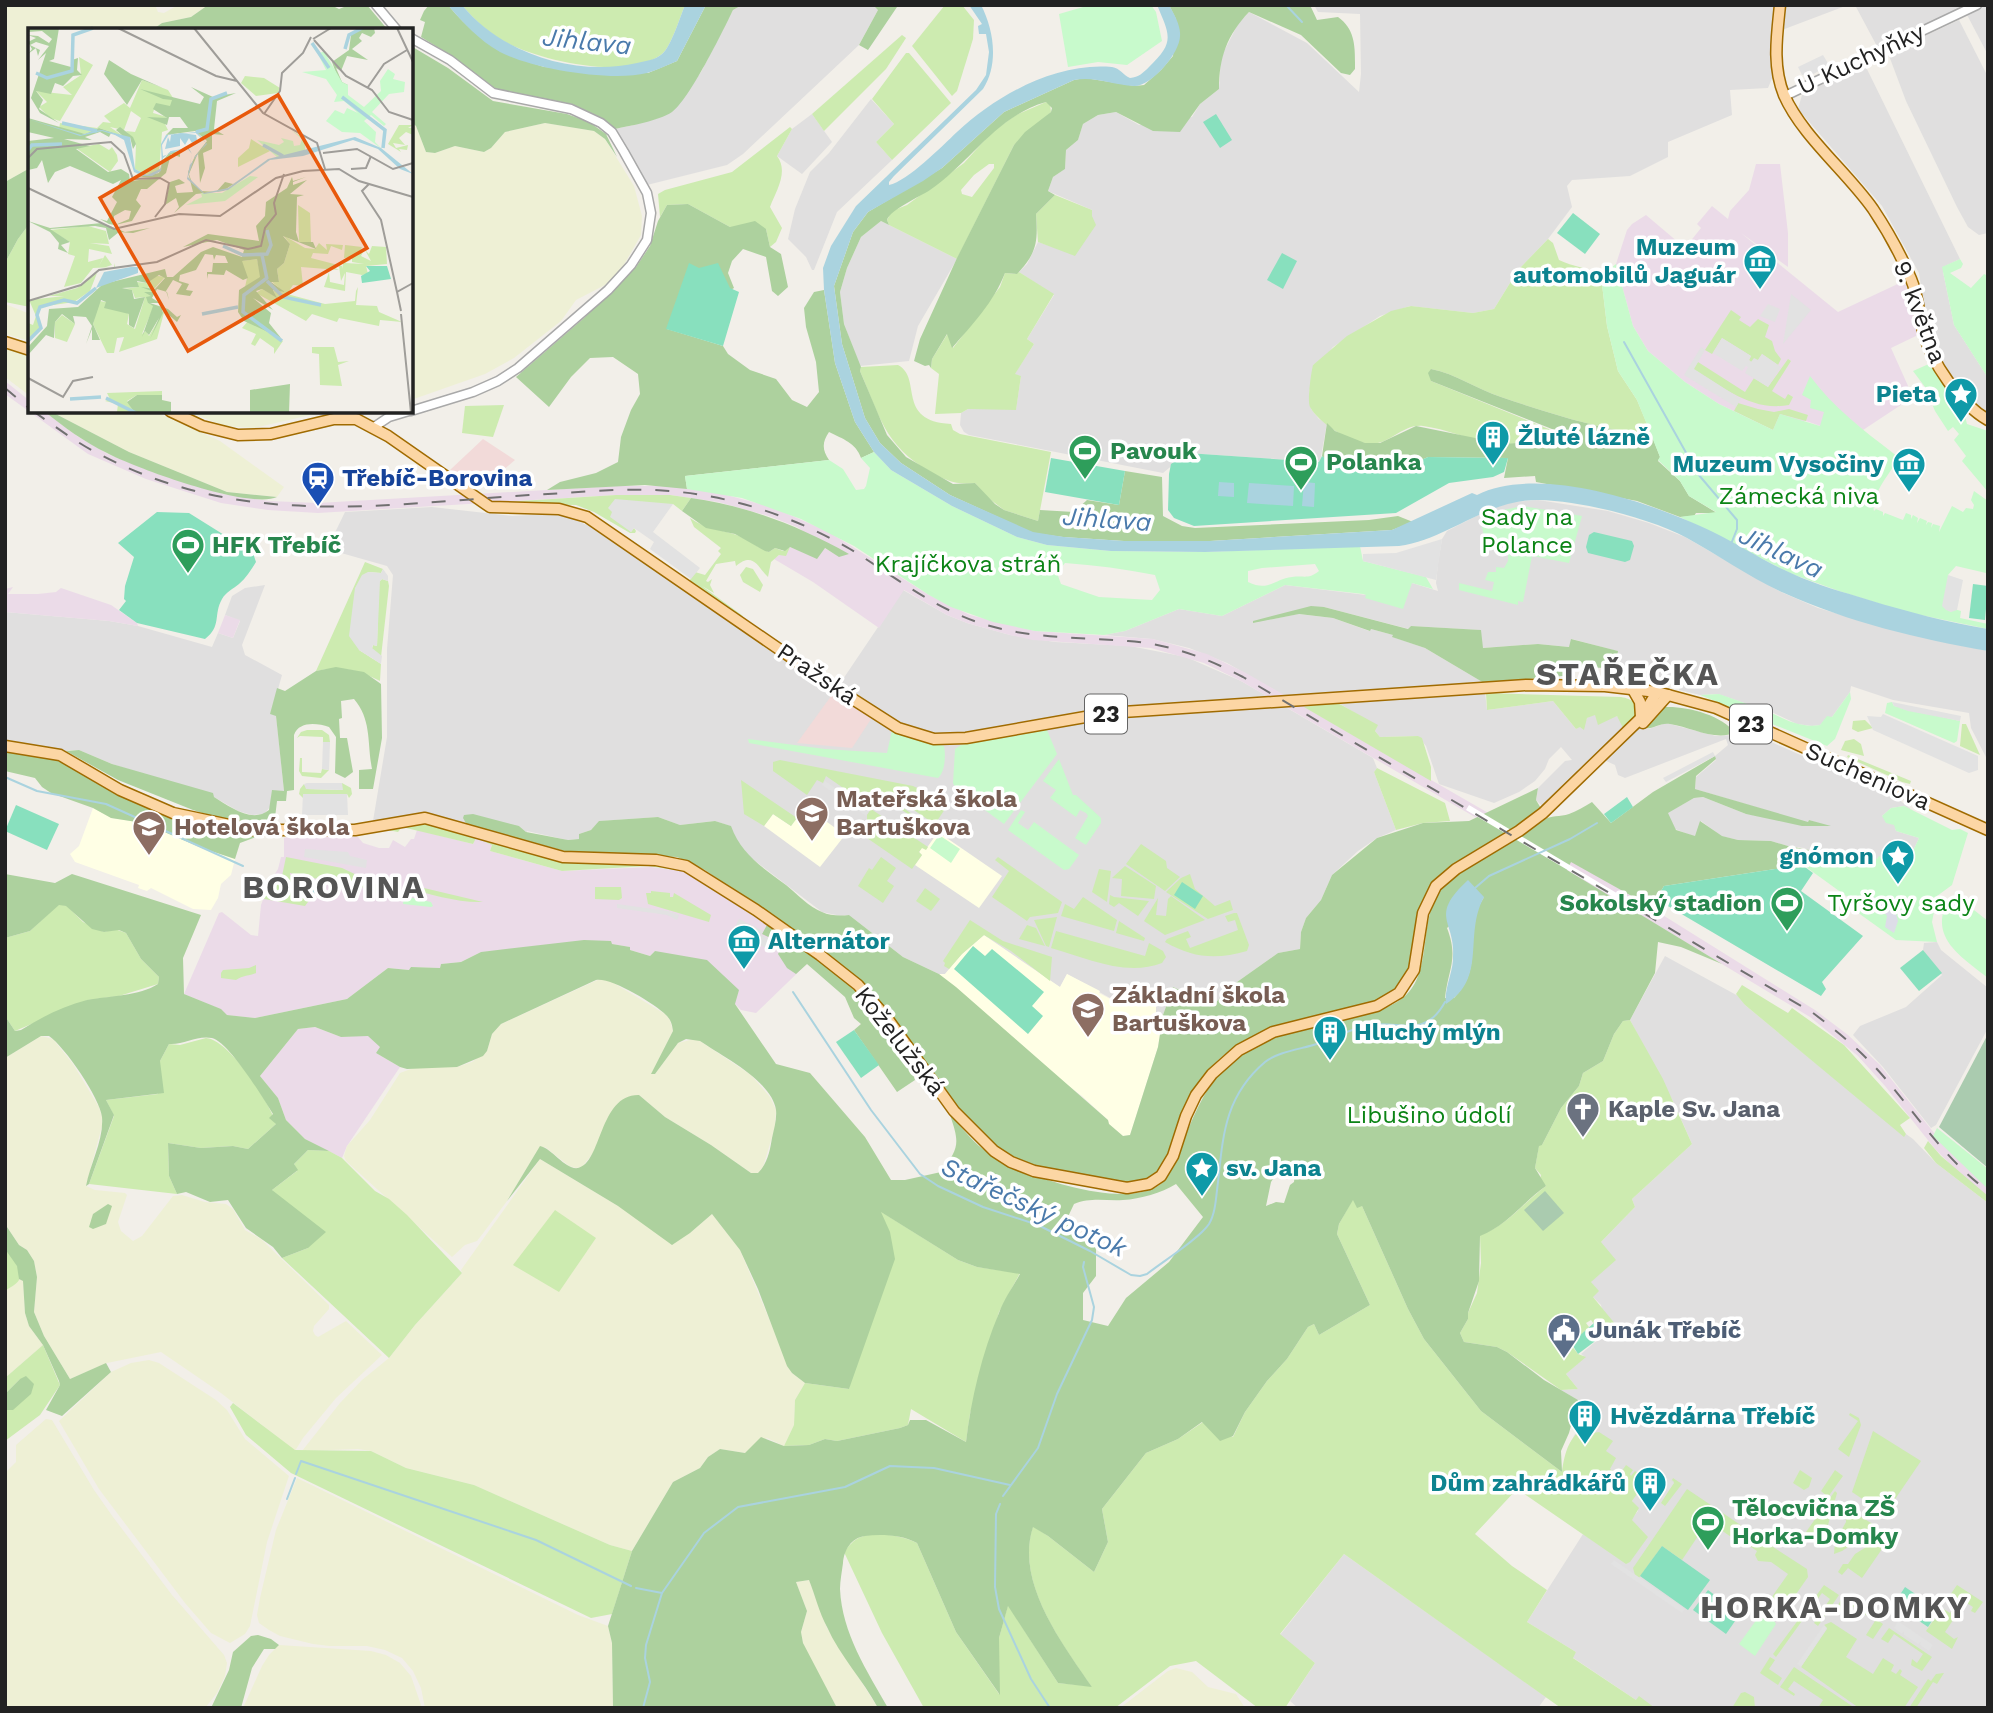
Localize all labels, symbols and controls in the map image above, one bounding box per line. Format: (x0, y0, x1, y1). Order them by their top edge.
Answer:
street label: U Kuchyňky (1793, 17, 1929, 100)
water label: Jihlava (541, 21, 633, 61)
inset map (28, 28, 413, 413)
place label: Muzeum automobilů Jaguár (1513, 233, 1737, 289)
museum icon: Muzeum automobilů Jaguár (1741, 242, 1779, 291)
street label: 9. května (1888, 257, 1952, 367)
place icon: Pieta (1942, 375, 1980, 424)
place label: Pieta (1876, 380, 1937, 408)
building icon: Žluté lázně (1474, 418, 1512, 467)
place label: Žluté lázně (1518, 423, 1650, 451)
sports icon: Pavouk (1066, 432, 1104, 481)
place label: Pavouk (1110, 437, 1197, 465)
sports icon: Polanka (1282, 443, 1320, 492)
museum icon: Muzeum Vysočiny (1890, 445, 1928, 494)
place label: Polanka (1326, 448, 1422, 476)
place label: Muzeum Vysočiny (1672, 450, 1884, 478)
station icon: Třebíč-Borovina (299, 459, 337, 508)
place label: Třebíč-Borovina (342, 464, 533, 492)
park label: Zámecká niva (1719, 482, 1879, 510)
water label: Jihlava (1061, 501, 1153, 537)
park label: Sady na Polance (1481, 503, 1573, 559)
water label: Jihlava (1734, 520, 1828, 584)
sports icon: HFK Třebíč (169, 526, 207, 575)
place label: HFK Třebíč (212, 531, 341, 559)
park label: Krajíčkova stráň (875, 550, 1061, 578)
street label: Pražská (772, 637, 862, 711)
district label: STAŘEČKA (1536, 655, 1720, 693)
road number: 23 (1085, 694, 1127, 734)
road number: 23 (1730, 704, 1772, 744)
street label: Sucheniova (1801, 736, 1935, 816)
place label: Mateřská škola Bartuškova (836, 785, 1017, 841)
school or university icon: Mateřská škola Bartuškova (793, 794, 831, 843)
school or university icon: Hotelová škola (130, 808, 168, 857)
place label: Hotelová škola (174, 813, 350, 841)
place icon: gnómon (1879, 837, 1917, 886)
place label: gnómon (1779, 842, 1874, 870)
district label: BOROVINA (242, 868, 426, 906)
sports icon: Sokolský stadion (1768, 884, 1806, 933)
place label: Sokolský stadion (1559, 889, 1762, 917)
park label: Tyršovy sady (1827, 889, 1975, 917)
museum icon: Alternátor (725, 922, 763, 971)
place label: Alternátor (768, 927, 891, 955)
street label: Koželužská (849, 981, 951, 1101)
place label: Základní škola Bartuškova (1112, 981, 1285, 1037)
school or university icon: Základní škola Bartuškova (1069, 990, 1107, 1039)
building icon: Hluchý mlýn (1311, 1013, 1349, 1062)
place label: Hluchý mlýn (1354, 1018, 1501, 1046)
church icon: Kaple Sv. Jana (1564, 1090, 1602, 1139)
place label: Kaple Sv. Jana (1608, 1095, 1780, 1123)
park label: Libušino údolí (1346, 1101, 1512, 1129)
place icon: sv. Jana (1183, 1149, 1221, 1198)
water label: Stařečský potok (936, 1151, 1132, 1263)
place label: sv. Jana (1226, 1154, 1321, 1182)
public building icon: Junák Třebíč (1545, 1311, 1583, 1360)
place label: Junák Třebíč (1588, 1316, 1741, 1344)
building icon: Hvězdárna Třebíč (1566, 1397, 1604, 1446)
place label: Hvězdárna Třebíč (1610, 1402, 1815, 1430)
building icon: Dům zahrádkářů (1631, 1464, 1669, 1513)
place label: Dům zahrádkářů (1430, 1469, 1626, 1497)
place label: Tělocvična ZŠ Horka-Domky (1732, 1494, 1899, 1550)
sports icon: Tělocvična ZŠ Horka-Domky (1689, 1503, 1727, 1552)
district label: HORKA-DOMKY (1700, 1588, 1970, 1626)

